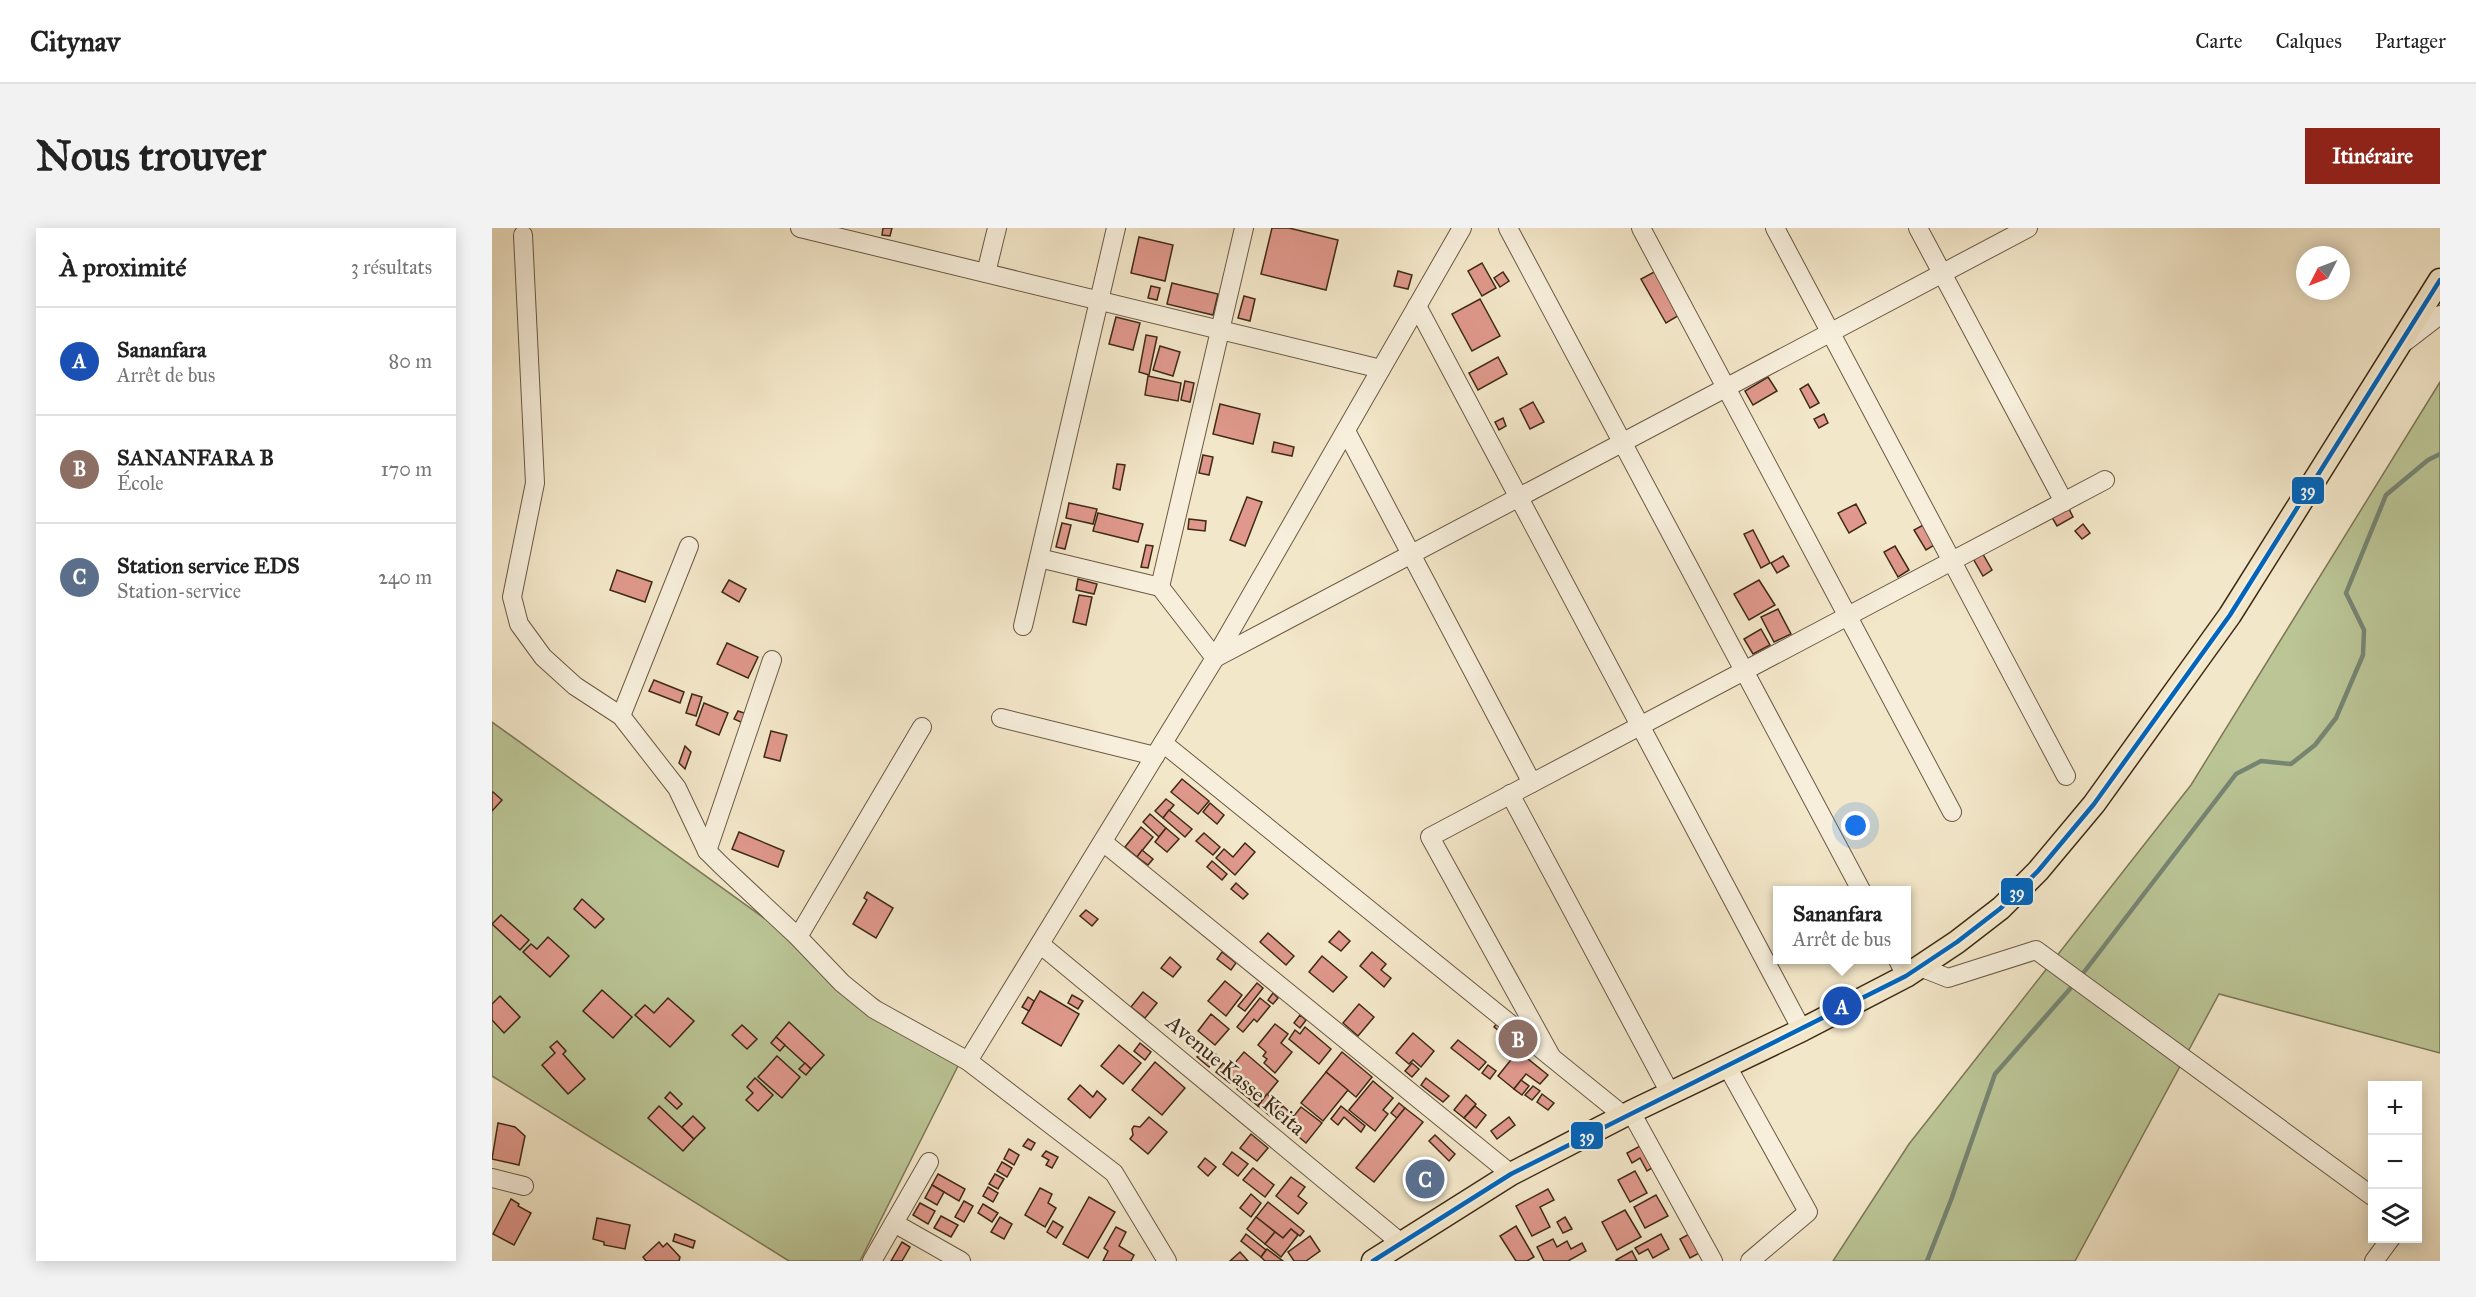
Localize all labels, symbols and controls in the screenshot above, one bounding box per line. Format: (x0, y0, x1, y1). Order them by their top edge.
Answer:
text: Citynav (30, 24, 120, 59)
text: Carte (2195, 28, 2242, 54)
text: Calques (2275, 28, 2342, 54)
text: Partager (2375, 28, 2446, 54)
button: Itinéraire (2305, 128, 2440, 184)
text: Nous trouver (36, 130, 266, 182)
north arrow (2296, 246, 2350, 300)
text: À proximité (60, 251, 186, 283)
text: 3 résultats (351, 255, 432, 279)
text: Sananfara (117, 336, 206, 363)
text: A (73, 349, 86, 373)
text: 80 m (389, 349, 432, 373)
text: Arrêt de bus (117, 363, 215, 387)
text: SANANFARA B (117, 444, 274, 471)
text: B (73, 457, 86, 481)
text: 170 m (381, 457, 432, 481)
text: École (117, 471, 164, 495)
line badge: 39 (2291, 476, 2325, 505)
text: 39 (2301, 481, 2316, 501)
text: Station service EDS (117, 552, 300, 579)
text: C (73, 565, 86, 589)
text: 240 m (378, 565, 432, 589)
text: Station-service (117, 579, 241, 603)
your location (1841, 811, 1870, 840)
line badge: 39 (2000, 877, 2034, 906)
text: 39 (2010, 883, 2025, 903)
popup (1773, 886, 1911, 964)
text: Sananfara (1793, 900, 1882, 927)
text: Arrêt de bus (1793, 927, 1891, 951)
pin: A (1822, 984, 1862, 1028)
street label: Avenue Kasse Keita (1160, 1008, 1312, 1141)
pin: B (1498, 1016, 1538, 1062)
map controls (2368, 1081, 2422, 1243)
button: + (2368, 1081, 2422, 1135)
line badge: 39 (1570, 1121, 1604, 1150)
text: 39 (1580, 1127, 1595, 1147)
button: − (2368, 1135, 2422, 1189)
pin: C (1406, 1156, 1444, 1202)
button: layers (2368, 1189, 2422, 1243)

